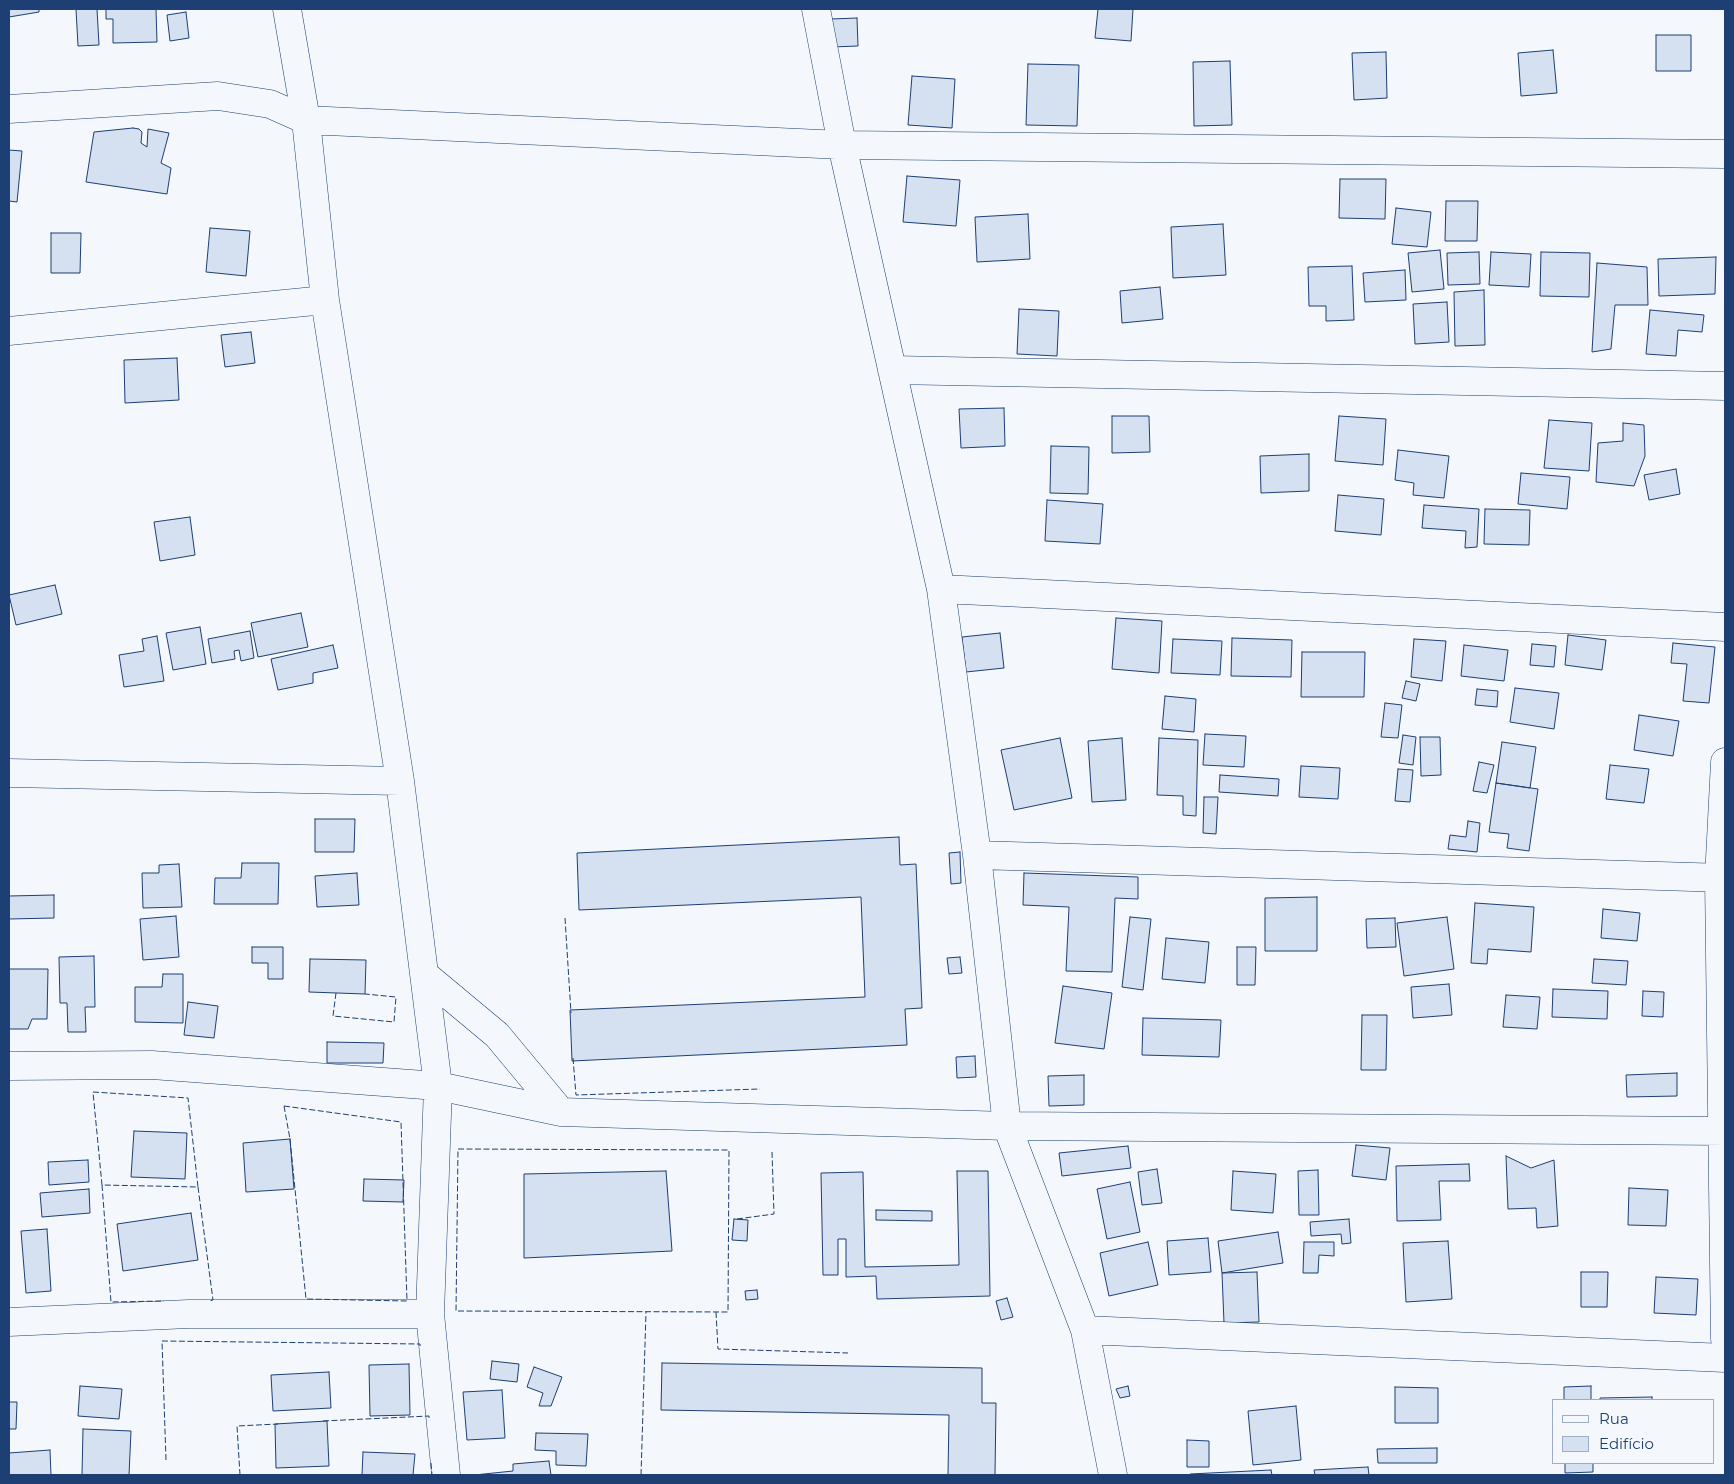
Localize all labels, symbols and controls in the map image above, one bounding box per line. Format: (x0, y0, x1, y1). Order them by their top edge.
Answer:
legend (1552, 1399, 1714, 1464)
text: Rua (1599, 1409, 1629, 1428)
text: Edifício (1599, 1434, 1654, 1453)

